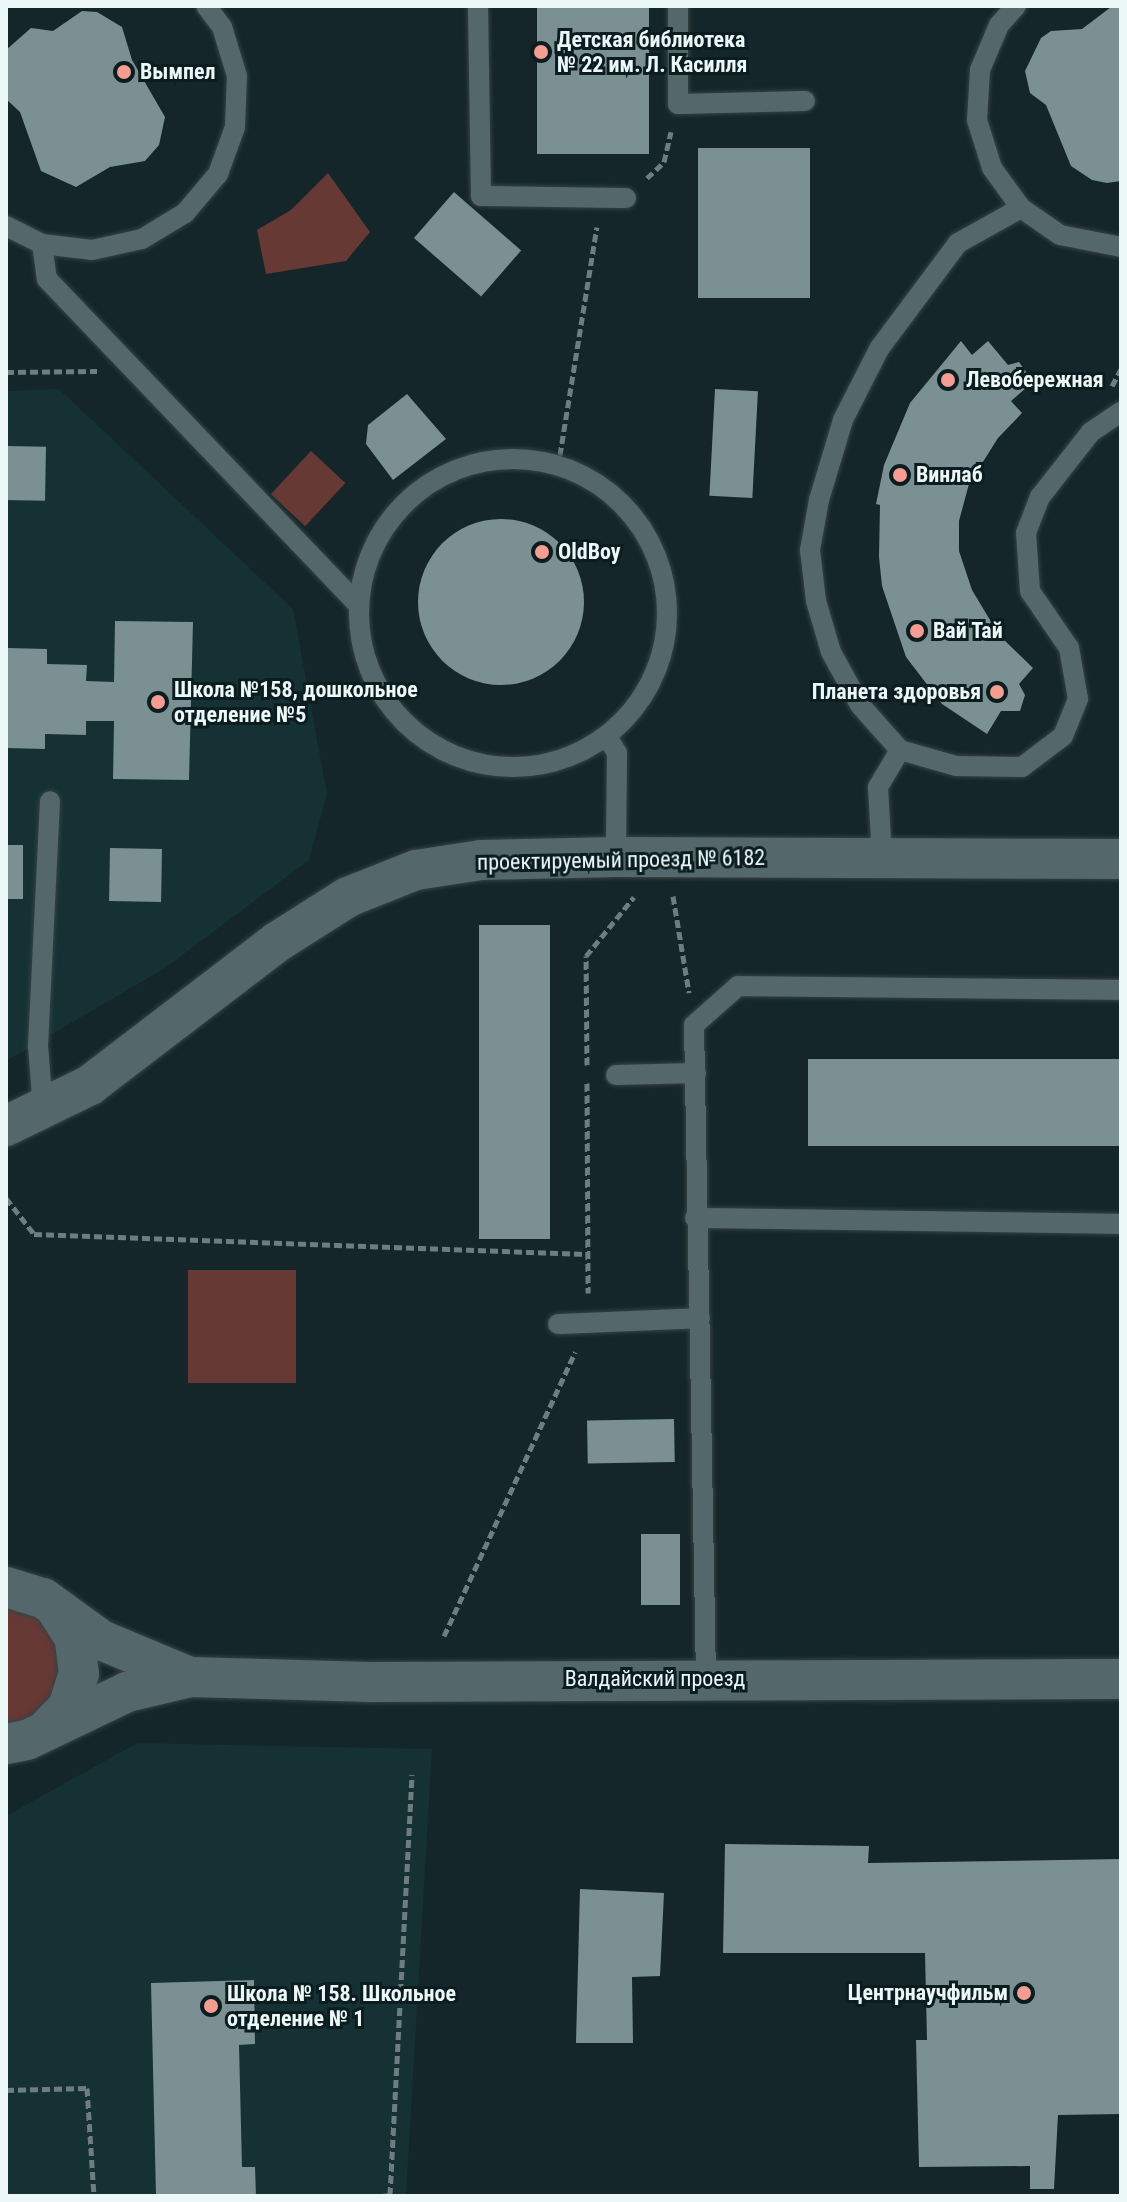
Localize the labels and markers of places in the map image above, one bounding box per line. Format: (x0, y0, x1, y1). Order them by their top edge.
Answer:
place label: Детская библиотека № 22 им. Л. Касилля (557, 26, 747, 78)
marker: Детская библиотека № 22 им. Л. Касилля (532, 43, 550, 61)
place label: Вымпел (140, 59, 216, 85)
marker: Вымпел (115, 63, 133, 81)
place label: Левобережная (966, 367, 1104, 393)
marker: Левобережная (937, 369, 959, 391)
place label: Винлаб (916, 462, 983, 488)
marker: Винлаб (891, 466, 909, 484)
place label: OldBoy (558, 539, 621, 565)
marker: OldBoy (533, 543, 551, 561)
place label: Вай Тай (933, 618, 1003, 644)
marker: Вай Тай (908, 622, 926, 640)
place label: Школа №158, дошкольное отделение №5 (174, 676, 418, 728)
place label: Планета здоровья (812, 679, 981, 705)
marker: Планета здоровья (988, 683, 1006, 701)
marker: Школа №158, дошкольное отделение №5 (149, 693, 167, 711)
place label: Школа № 158. Школьное отделение № 1 (227, 1980, 456, 2032)
place label: Центрнаучфильм (848, 1980, 1008, 2006)
marker: Центрнаучфильм (1015, 1984, 1033, 2002)
marker: Школа № 158. Школьное отделение № 1 (202, 1997, 220, 2015)

